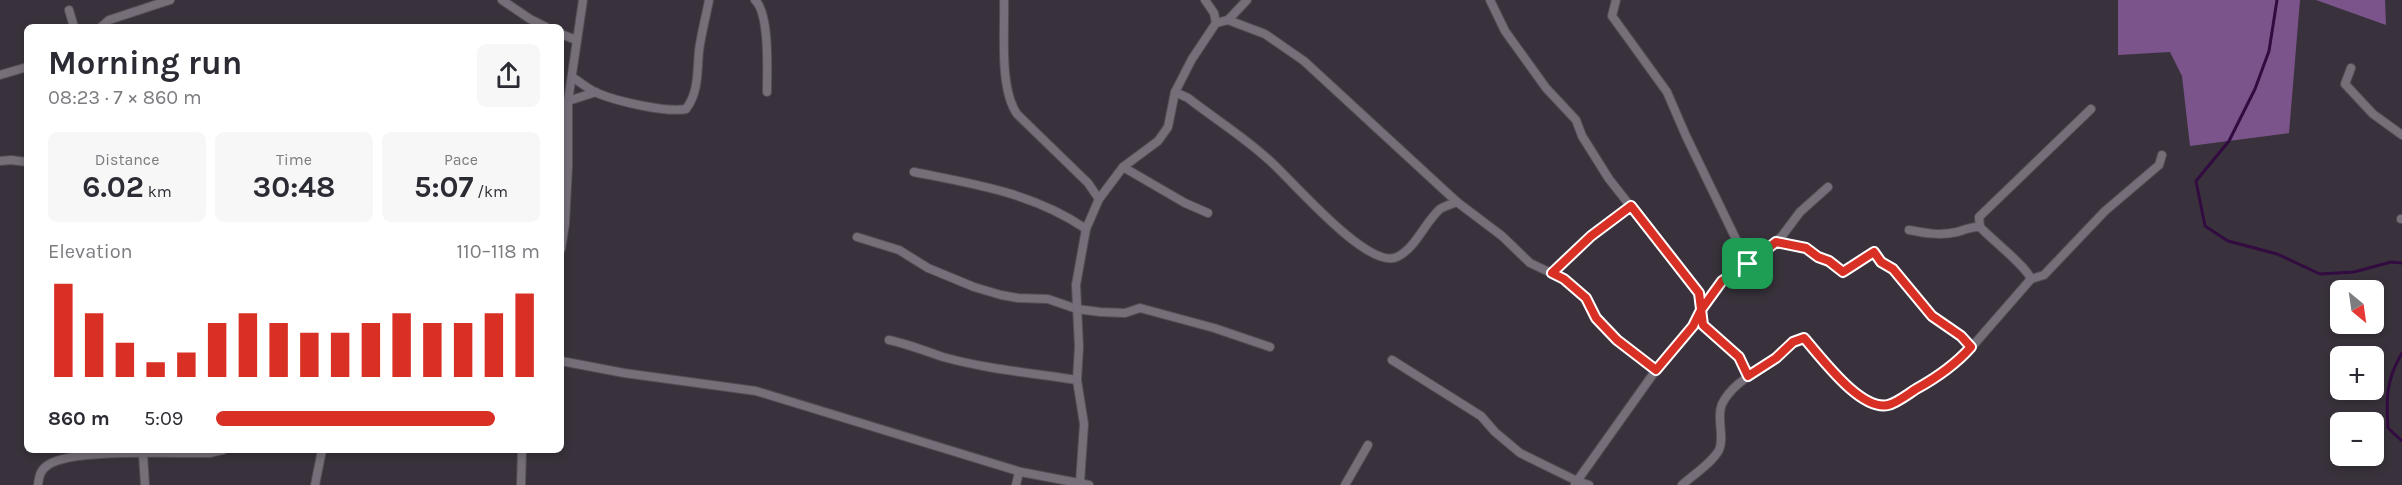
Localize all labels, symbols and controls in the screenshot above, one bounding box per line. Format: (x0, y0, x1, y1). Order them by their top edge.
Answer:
text: Morning run (48, 44, 242, 82)
button: share (477, 44, 540, 107)
text: 08:23 · 7 × 860 m (48, 86, 202, 109)
text: Distance (95, 150, 159, 169)
text: Time (276, 150, 312, 169)
text: Pace (444, 150, 478, 169)
text: 6.02 (82, 169, 144, 205)
text: 30:48 (253, 169, 335, 205)
text: 5:07 (414, 169, 473, 205)
text: km (144, 182, 172, 201)
text: /km (473, 182, 508, 201)
pin (1722, 238, 1773, 289)
text: Elevation (48, 240, 133, 263)
text: 110–118 m (456, 240, 540, 263)
icon: arrive (1731, 247, 1764, 280)
north arrow (2330, 280, 2384, 334)
map controls (2330, 280, 2384, 466)
button: + (2330, 346, 2384, 400)
text: 860 m (48, 407, 110, 430)
text: 5:09 (144, 407, 183, 430)
button: − (2330, 412, 2384, 466)

